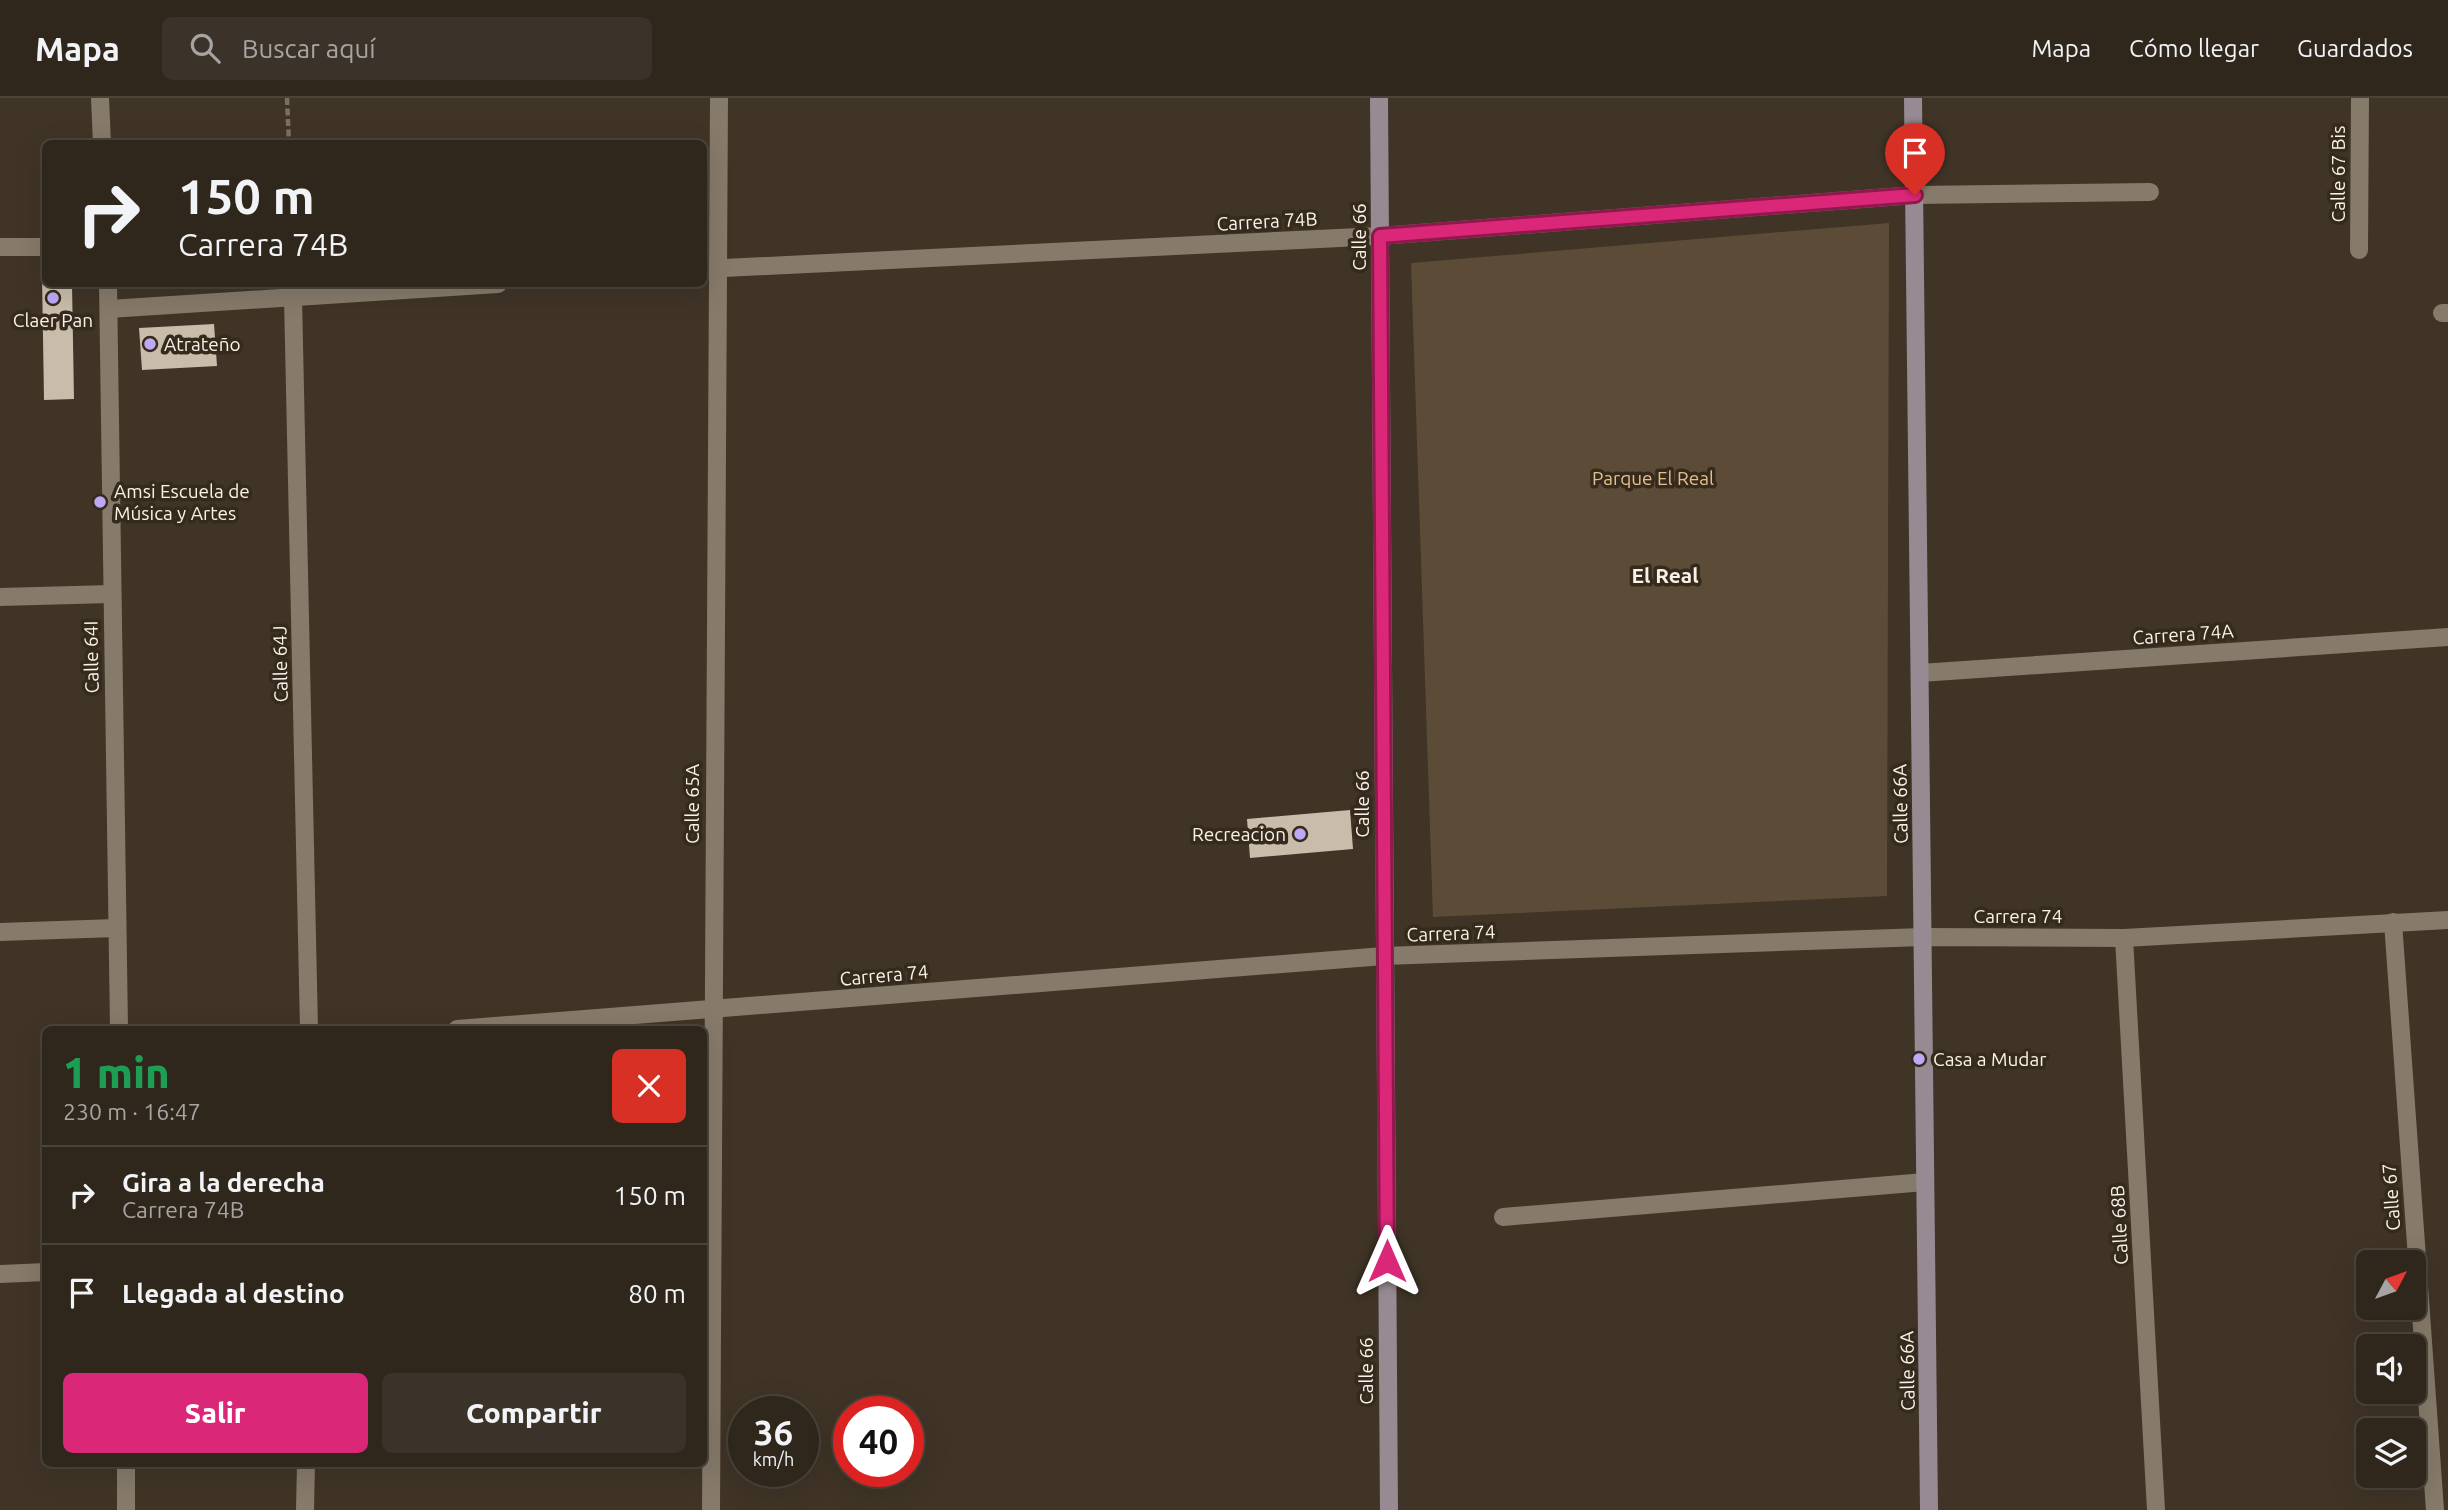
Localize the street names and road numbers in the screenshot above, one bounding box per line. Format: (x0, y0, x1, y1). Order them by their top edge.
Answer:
street label: Calle 67 Bis (2327, 126, 2349, 222)
street label: Calle 66 (1348, 203, 1370, 271)
street label: Carrera 74B (1216, 207, 1318, 235)
street label: Carrera 74A (2132, 619, 2235, 649)
street label: Calle 64I (79, 621, 103, 693)
street label: Calle 64J (268, 625, 292, 703)
street label: Calle 65A (681, 763, 703, 844)
street label: Calle 66A (1888, 763, 1912, 844)
street label: Calle 66 (1351, 770, 1373, 838)
street label: Carrera 74 (1973, 905, 2063, 927)
street label: Carrera 74 (1406, 920, 1496, 946)
street label: Carrera 74 (839, 960, 929, 990)
street label: Calle 67 (2378, 1162, 2404, 1232)
street label: Calle 68B (2106, 1185, 2132, 1265)
street label: Calle 66A (1895, 1330, 1919, 1411)
street label: Calle 66 (1355, 1337, 1377, 1405)

